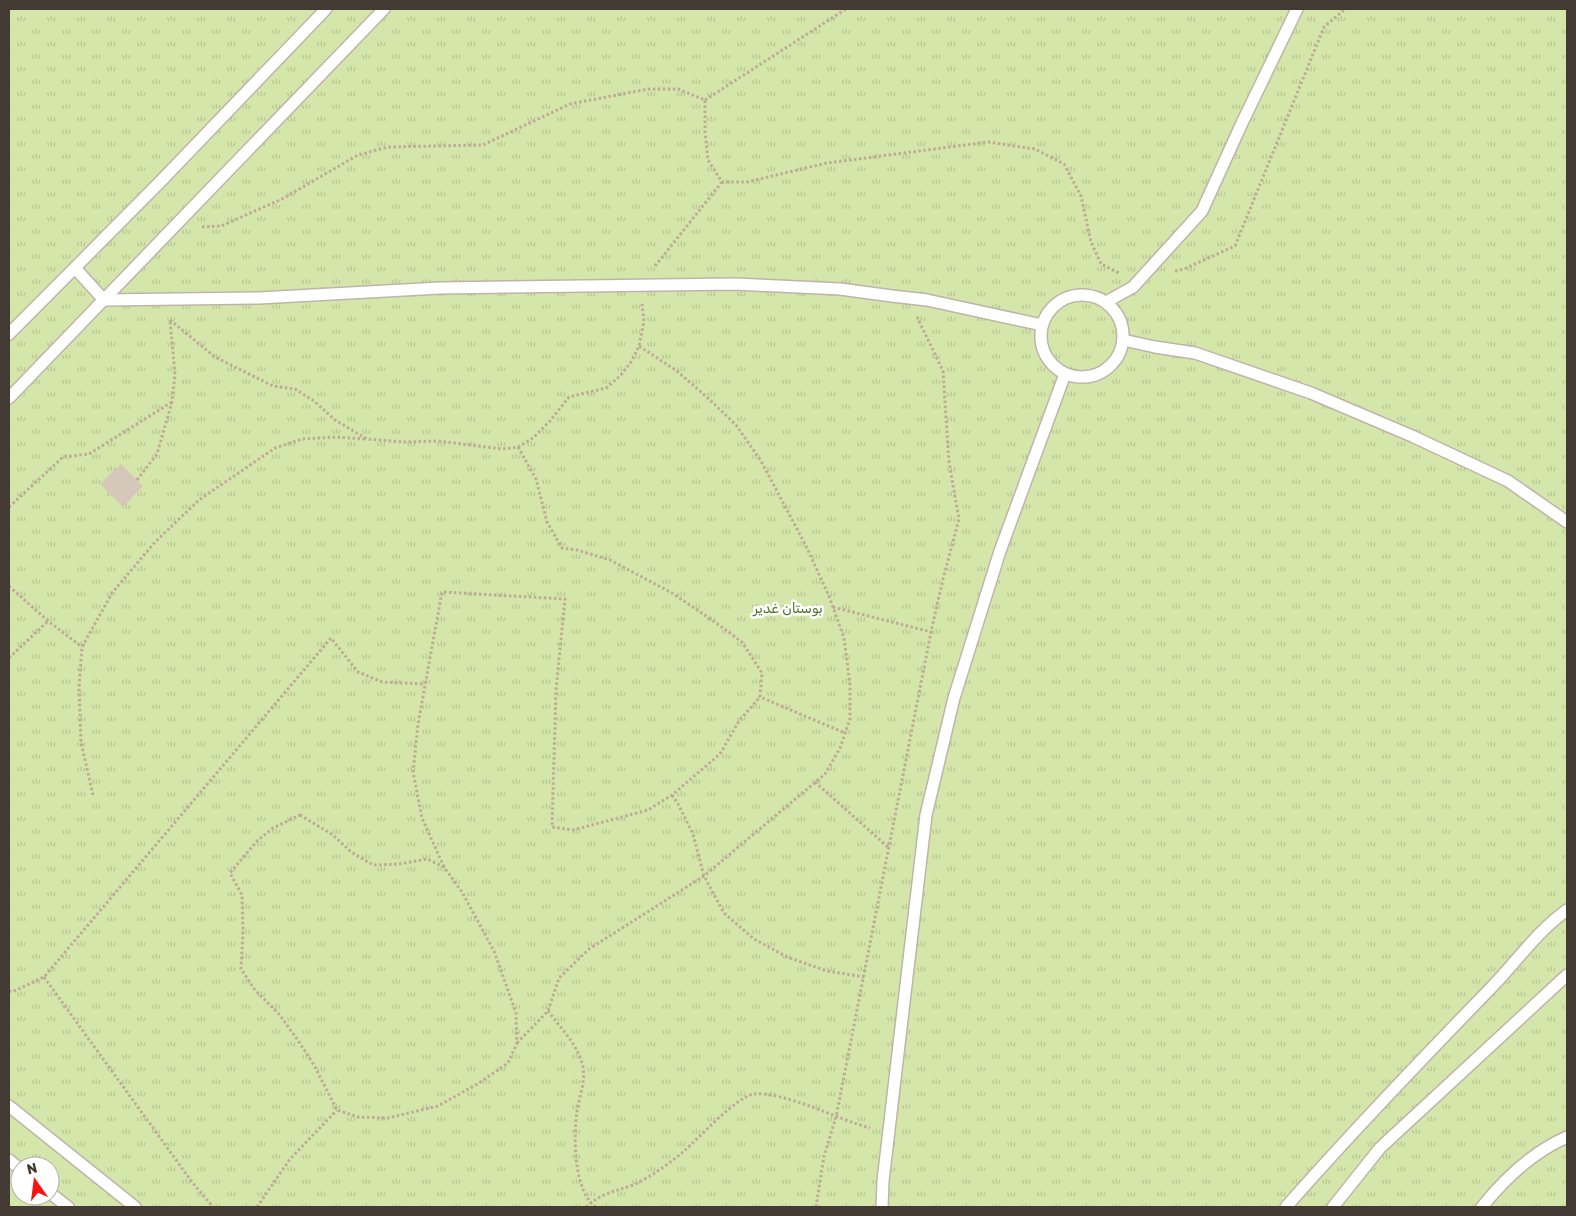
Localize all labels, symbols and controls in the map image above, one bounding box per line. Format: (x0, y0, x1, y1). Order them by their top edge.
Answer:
park label: بوستان غدیر (752, 600, 823, 617)
north arrow (10, 1156, 60, 1206)
text: N (25, 1159, 39, 1178)

